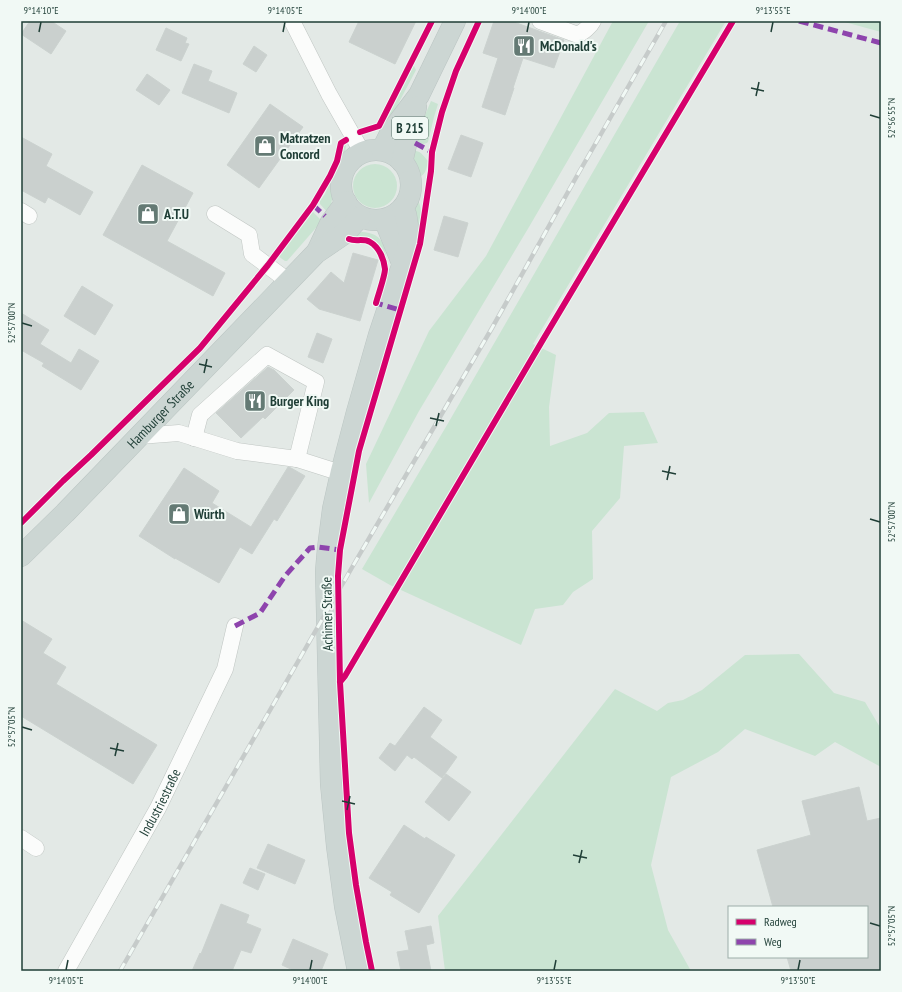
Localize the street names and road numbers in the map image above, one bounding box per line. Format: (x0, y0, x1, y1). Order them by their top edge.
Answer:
road number: B 215 (392, 117, 428, 139)
street label: Hamburger Straße (123, 376, 198, 452)
street label: Achimer Straße (317, 577, 337, 651)
street label: Industriestraße (135, 766, 185, 839)

